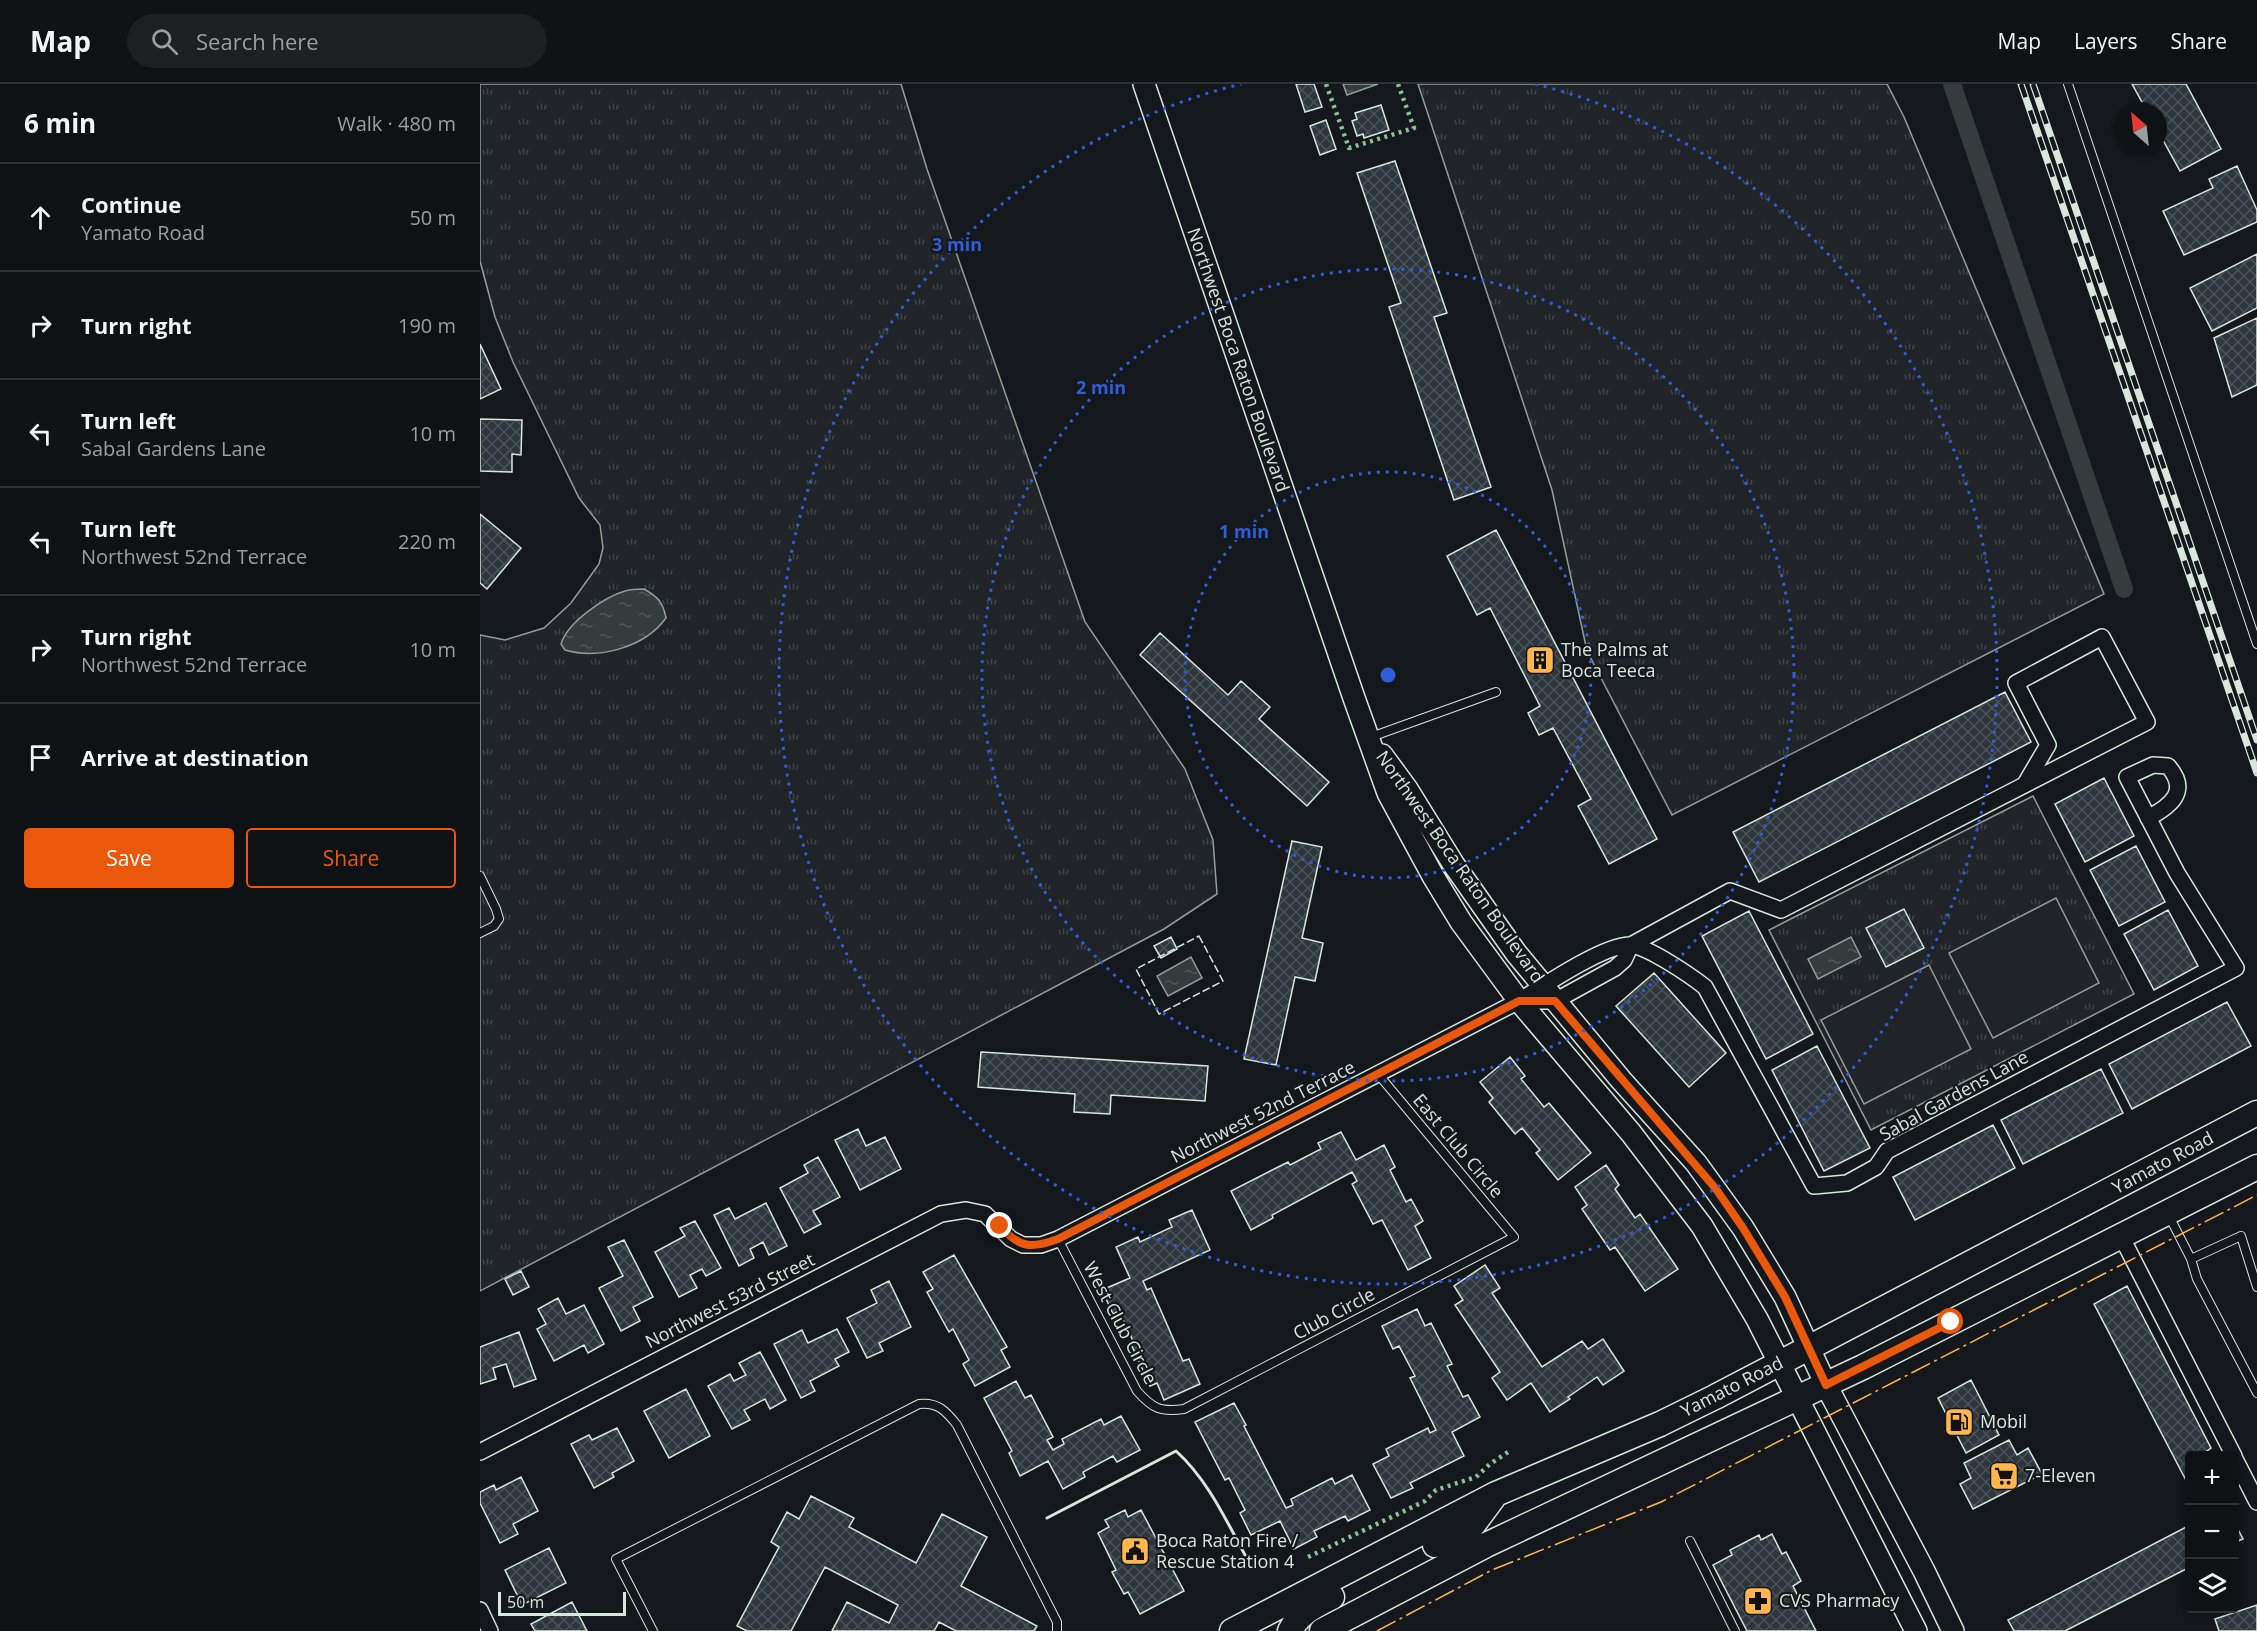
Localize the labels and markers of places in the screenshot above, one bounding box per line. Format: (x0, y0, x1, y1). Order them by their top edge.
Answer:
place label: The Palms at Boca Teeca (1561, 637, 1668, 682)
building icon: The Palms at Boca Teeca (1524, 644, 1556, 676)
centre of rings (1378, 665, 1398, 685)
fuel station icon: Mobil (1943, 1406, 1975, 1438)
place label: Mobil (1980, 1409, 2027, 1433)
supermarket icon: 7-Eleven (1988, 1460, 2020, 1492)
place label: 7-Eleven (2025, 1463, 2096, 1487)
place label: Boca Raton Fire / Rescue Station 4 (1156, 1528, 1299, 1573)
public building icon: Boca Raton Fire / Rescue Station 4 (1119, 1535, 1151, 1567)
pharmacy icon: CVS Pharmacy (1742, 1585, 1774, 1617)
place label: CVS Pharmacy (1779, 1588, 1900, 1612)

